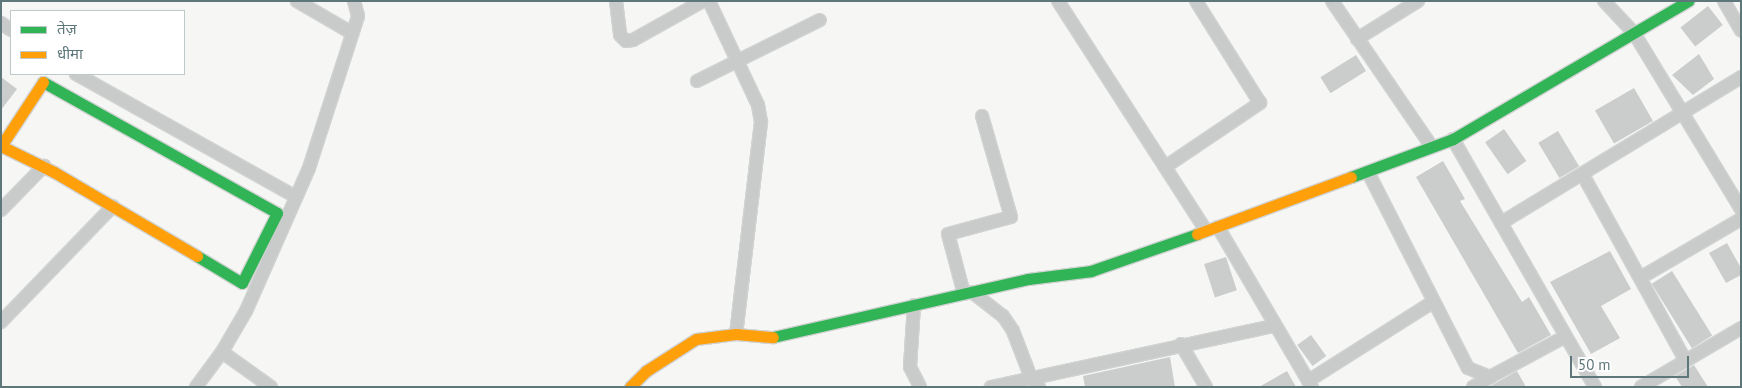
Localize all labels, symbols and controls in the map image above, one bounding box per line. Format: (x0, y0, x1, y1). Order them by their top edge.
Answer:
legend (10, 10, 185, 75)
text: तेज़ (57, 19, 77, 38)
text: धीमा (57, 44, 83, 63)
scale bar (1572, 346, 1691, 378)
text: 50 m (1578, 355, 1611, 374)

